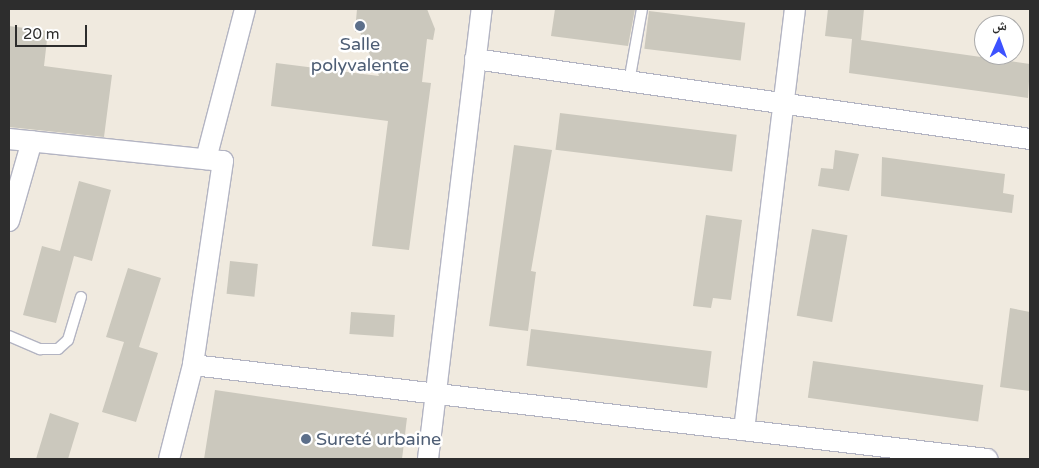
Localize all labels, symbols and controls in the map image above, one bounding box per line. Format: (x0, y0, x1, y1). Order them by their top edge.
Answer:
scale bar (18, 15, 90, 47)
north arrow (974, 15, 1024, 65)
text: ش (992, 17, 1007, 34)
marker: Salle polyvalente (354, 20, 366, 32)
text: 20 m (23, 25, 60, 43)
place label: Salle polyvalente (311, 34, 409, 76)
place label: Sureté urbaine (316, 428, 441, 450)
marker: Sureté urbaine (300, 433, 312, 445)

